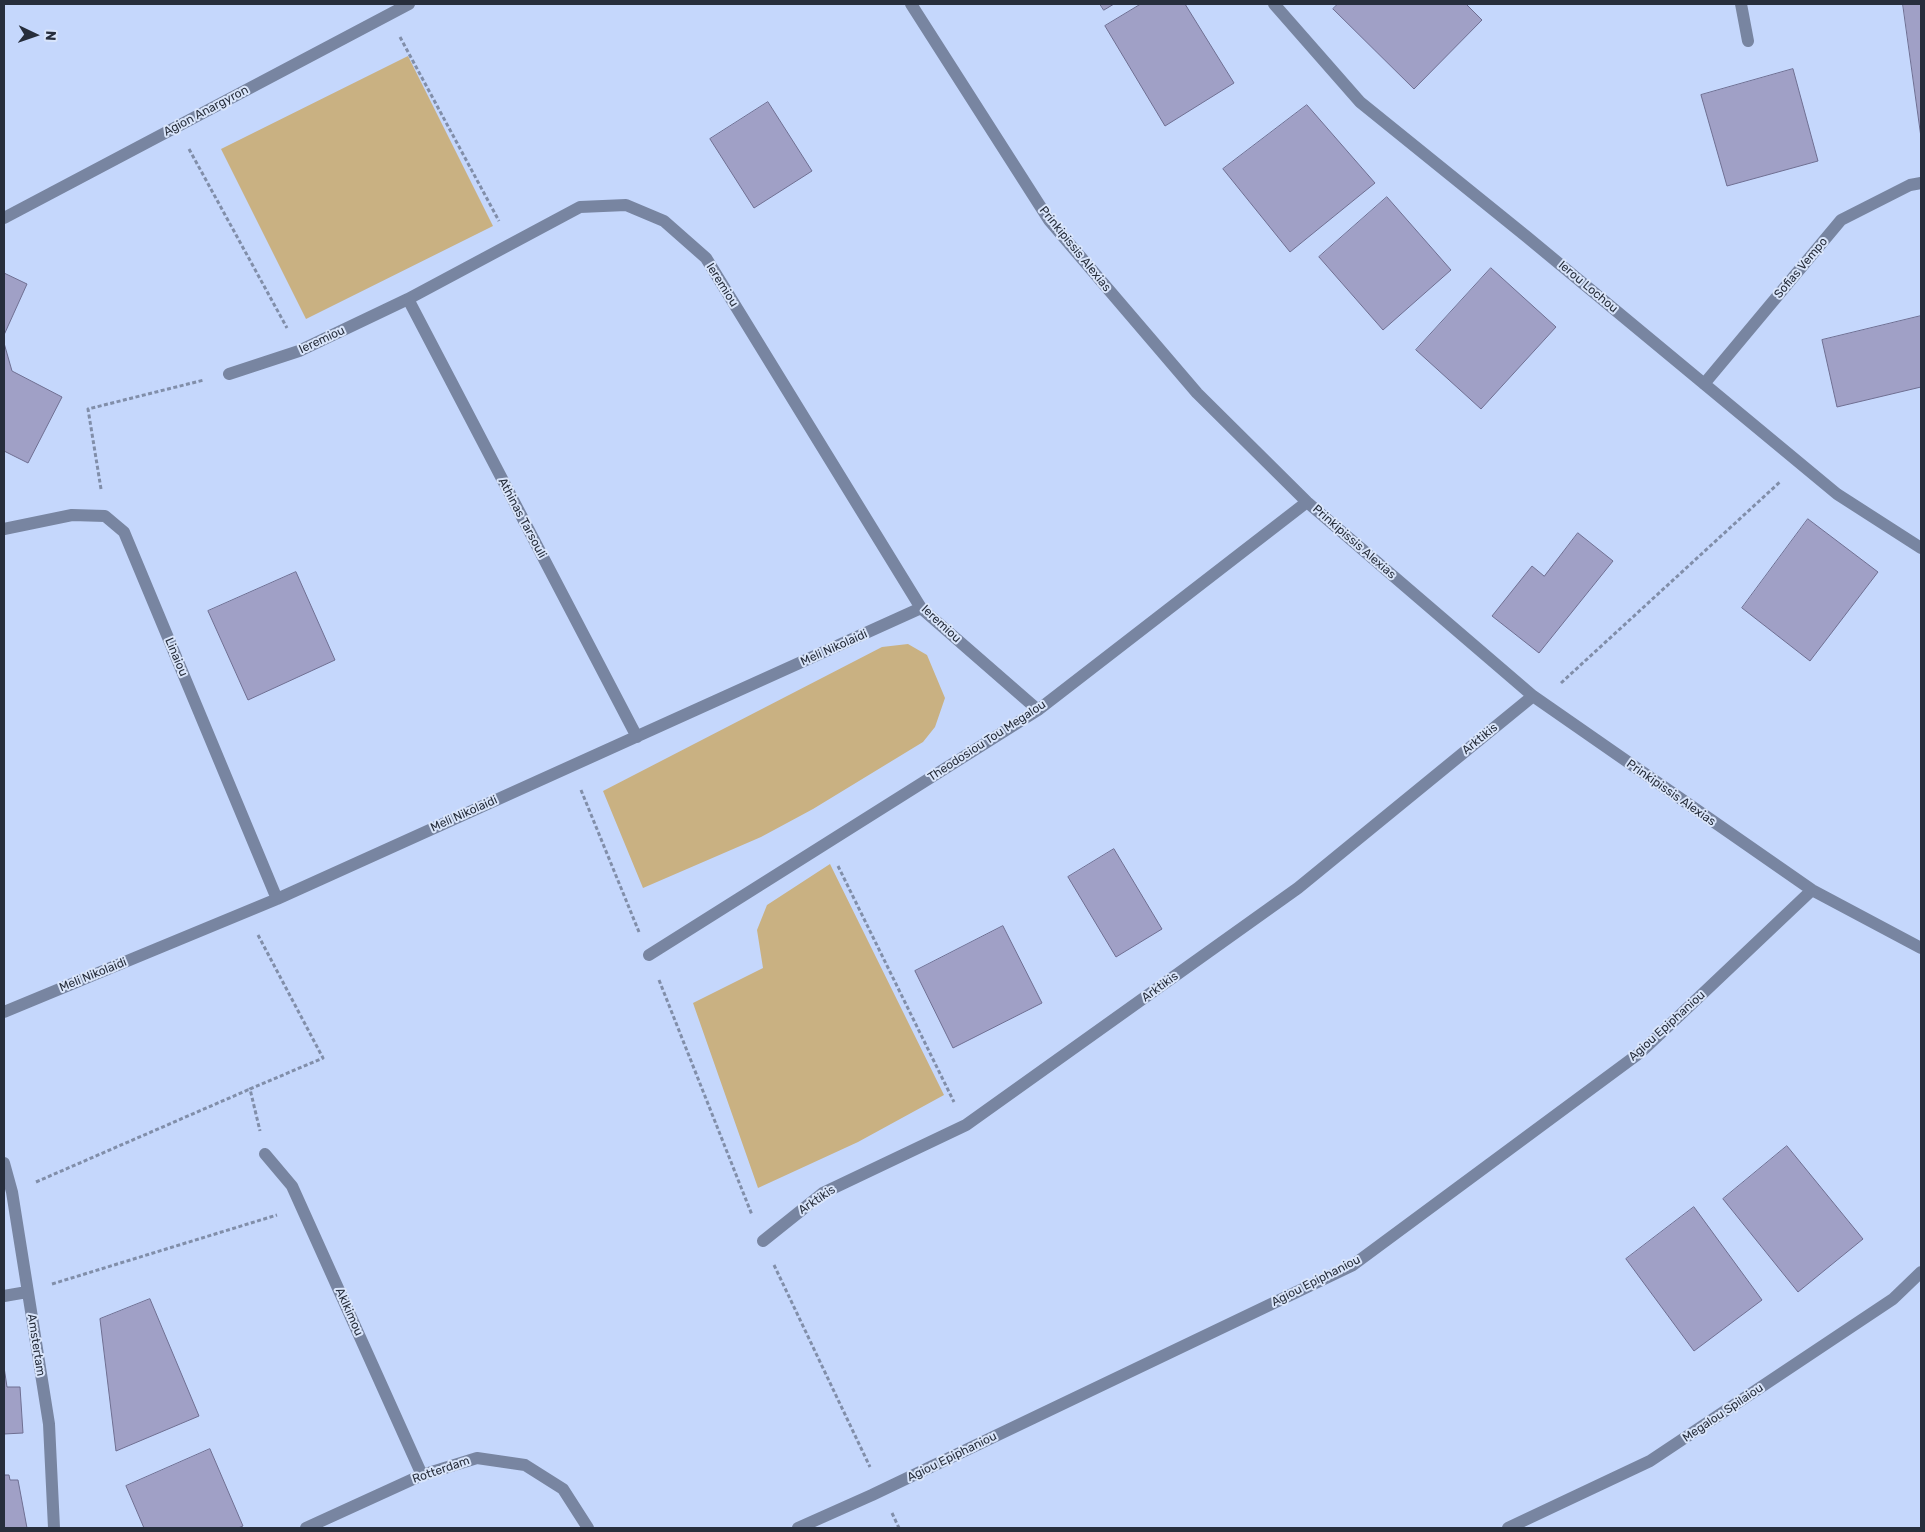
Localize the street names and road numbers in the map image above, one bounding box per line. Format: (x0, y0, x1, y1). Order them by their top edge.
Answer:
street label: Agion Anargyron (161, 83, 251, 139)
street label: Prinkipissis Alexias (1036, 203, 1114, 295)
street label: Sofias Vempo (1771, 235, 1831, 301)
street label: Ierou Lochou (1555, 258, 1621, 316)
street label: Ieremiou (703, 260, 741, 310)
street label: Ieremiou (297, 323, 347, 357)
street label: Athinas Tarsouli (495, 475, 549, 561)
street label: Prinkipissis Alexias (1309, 502, 1399, 582)
street label: Ieremiou (918, 602, 964, 646)
street label: Meli Nikolaidi (798, 627, 870, 669)
street label: Linaiou (161, 636, 191, 678)
street label: Theodosiou Tou Megalou (925, 697, 1049, 785)
street label: Arktikis (1459, 720, 1501, 758)
street label: Prinkipissis Alexias (1624, 757, 1718, 829)
street label: Meli Nikolaidi (428, 793, 500, 835)
street label: Meli Nikolaidi (57, 955, 129, 995)
street label: Arktikis (1139, 969, 1181, 1005)
street label: Agiou Epiphaniou (1626, 988, 1708, 1064)
street label: Arktikis (796, 1182, 838, 1218)
street label: Agiou Epiphaniou (1269, 1252, 1363, 1310)
street label: Aklkimou (332, 1286, 366, 1338)
street label: Amstertam (24, 1313, 48, 1377)
street label: Megalou Spilaiou (1680, 1381, 1766, 1445)
street label: Agiou Epiphaniou (905, 1429, 999, 1485)
street label: Rotterdam (410, 1453, 472, 1487)

